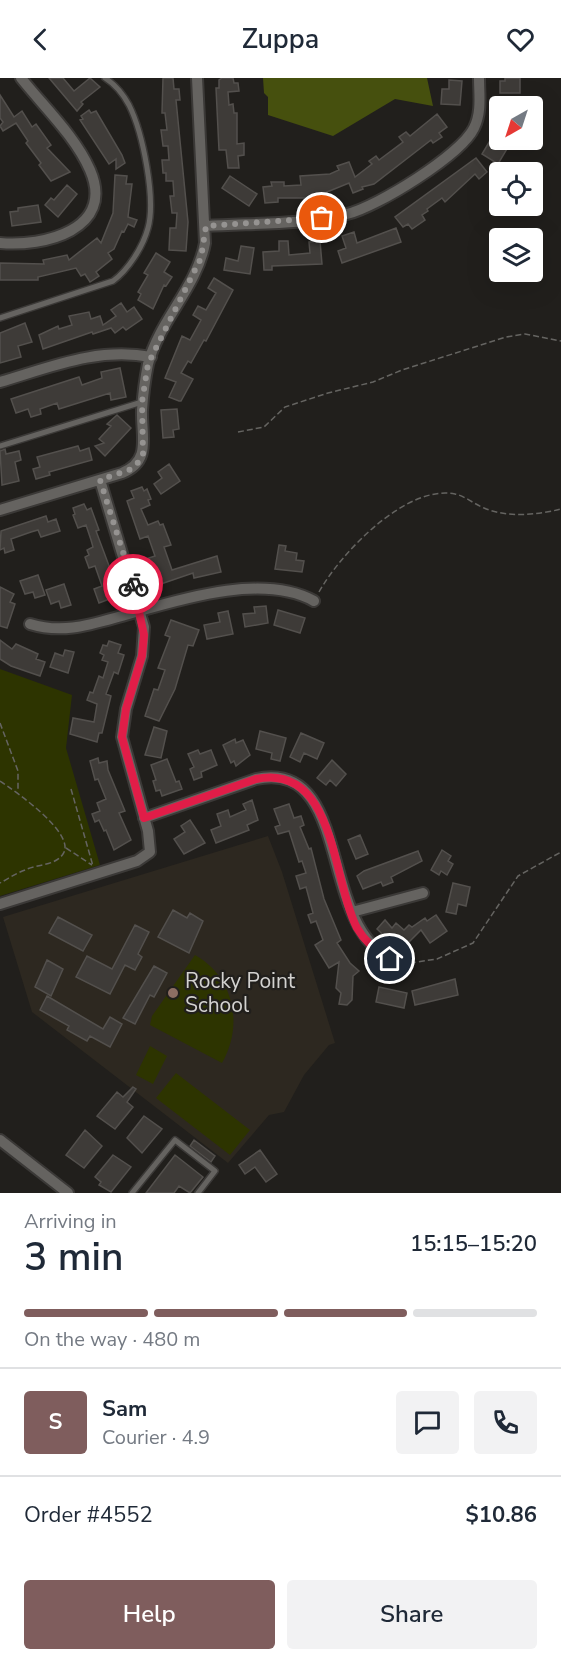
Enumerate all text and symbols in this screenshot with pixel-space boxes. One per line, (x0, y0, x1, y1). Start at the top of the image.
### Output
text: Zuppa (242, 21, 319, 58)
icon: back (24, 23, 57, 56)
icon: heart (504, 23, 537, 56)
north arrow (489, 96, 543, 150)
map controls (489, 96, 543, 282)
button: locate (489, 162, 543, 216)
pin (296, 192, 347, 243)
icon: bag (305, 201, 338, 234)
button: layers (489, 228, 543, 282)
courier (103, 554, 163, 614)
icon: bike (117, 568, 150, 601)
pin (364, 933, 415, 984)
icon: home (373, 942, 406, 975)
place label: Rocky Point School (185, 967, 296, 1019)
marker: Rocky Point School (166, 986, 180, 1000)
text: Arriving in (24, 1208, 117, 1235)
text: 15:15–15:20 (410, 1229, 537, 1259)
text: 3 min (24, 1231, 123, 1284)
text: On the way · 480 m (24, 1326, 200, 1353)
button: chat (396, 1391, 459, 1454)
button: phone (474, 1391, 537, 1454)
text: Sam (102, 1394, 147, 1424)
text: S (49, 1407, 62, 1437)
text: Courier · 4.9 (102, 1424, 210, 1451)
text: Order #4552 (24, 1500, 153, 1530)
text: $10.86 (466, 1500, 537, 1530)
button: Help (24, 1580, 275, 1649)
button: Share (287, 1580, 537, 1649)

